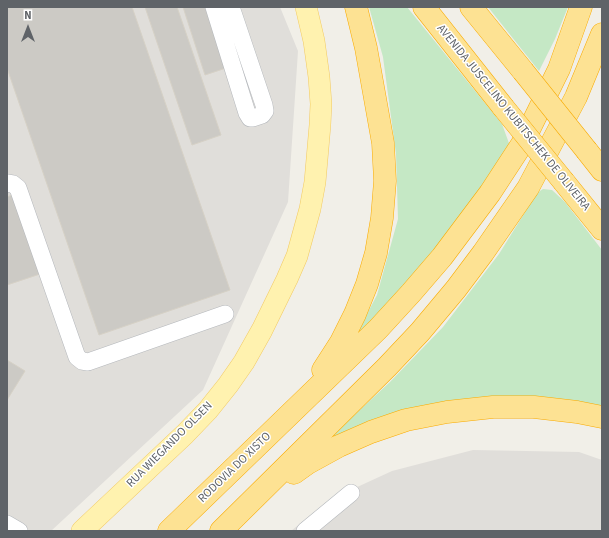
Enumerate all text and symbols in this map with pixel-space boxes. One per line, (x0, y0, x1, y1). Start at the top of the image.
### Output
north arrow (8, 8, 48, 48)
text: N (24, 8, 32, 23)
street label: AVENIDA JUSCELINO KUBITSCHEK DE OLIVEIRA (433, 22, 593, 214)
street label: RUA WIEGANDO OLSEN (124, 399, 216, 491)
street label: RODOVIA DO XISTO (196, 430, 274, 506)

